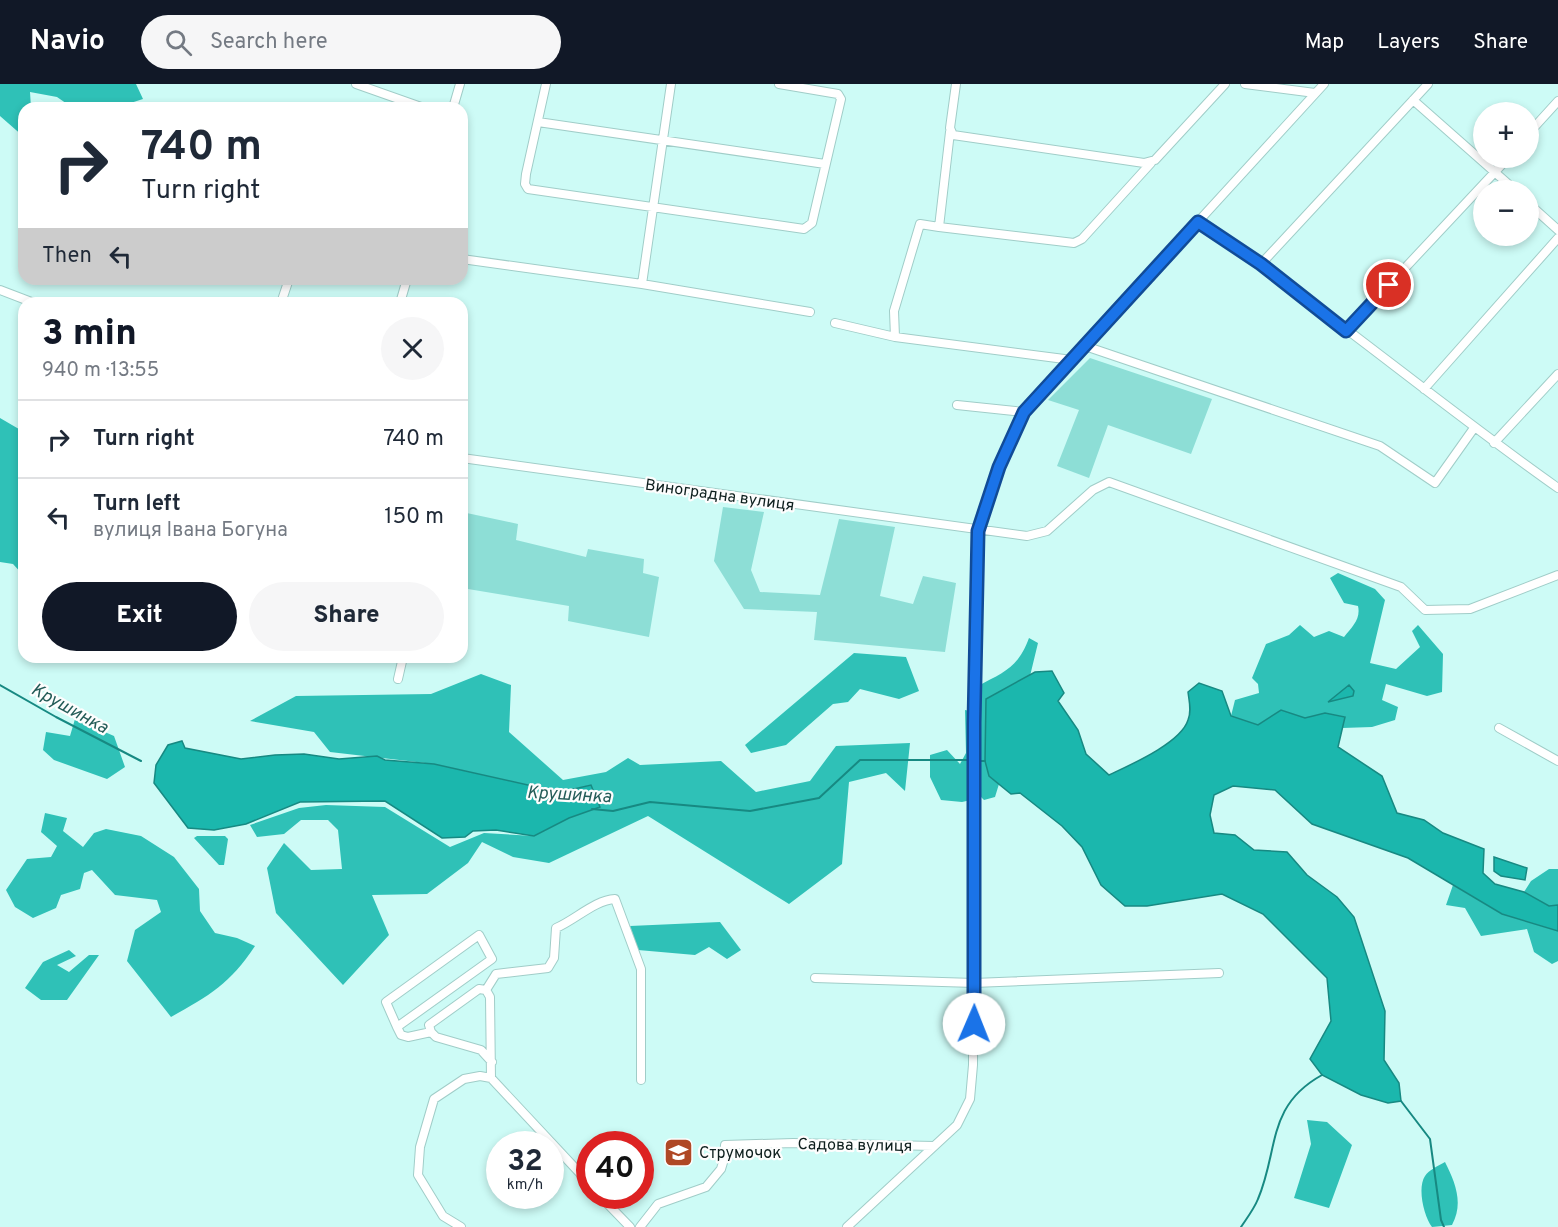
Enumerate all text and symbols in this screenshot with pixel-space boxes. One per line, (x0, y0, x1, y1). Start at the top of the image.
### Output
search box (141, 15, 561, 69)
text: Navio (30, 24, 105, 60)
icon: search (162, 26, 195, 59)
text: Search here (210, 29, 327, 56)
text: Map (1305, 29, 1344, 56)
text: Layers (1377, 29, 1440, 56)
text: Share (1473, 29, 1528, 56)
map controls (1473, 102, 1539, 246)
button: + (1473, 102, 1539, 168)
text: 740 m (141, 122, 262, 175)
icon: right (42, 126, 120, 204)
text: Turn right (141, 174, 260, 208)
button: − (1473, 180, 1539, 246)
icon: left (104, 240, 137, 273)
text: Then (42, 243, 92, 270)
pin (1363, 259, 1414, 310)
icon: arrive (1372, 268, 1405, 301)
text: 3 min (42, 312, 137, 358)
button: close (381, 317, 444, 380)
text: 940 m · 13:55 (42, 358, 159, 384)
icon: right (42, 423, 75, 456)
text: Turn right (93, 426, 195, 453)
text: 740 m (383, 426, 444, 453)
street label: Виноградна вулиця (644, 476, 796, 516)
text: Turn left (93, 491, 181, 518)
icon: left (42, 501, 75, 534)
text: 150 m (384, 504, 444, 531)
text: вулиця Івана Богуна (93, 518, 288, 544)
button: Exit (42, 582, 237, 651)
button: Share (249, 582, 444, 651)
water label: Крушинка (27, 679, 112, 740)
water label: Крушинка (526, 782, 612, 809)
position arrow (942, 992, 1006, 1056)
speed limit sign: 40 (576, 1131, 654, 1209)
street label: Садова вулиця (797, 1135, 913, 1157)
school or university icon: Струмочок (662, 1136, 694, 1168)
text: 32 (507, 1144, 543, 1181)
place label: Струмочок (699, 1144, 781, 1164)
text: km/h (507, 1176, 543, 1195)

